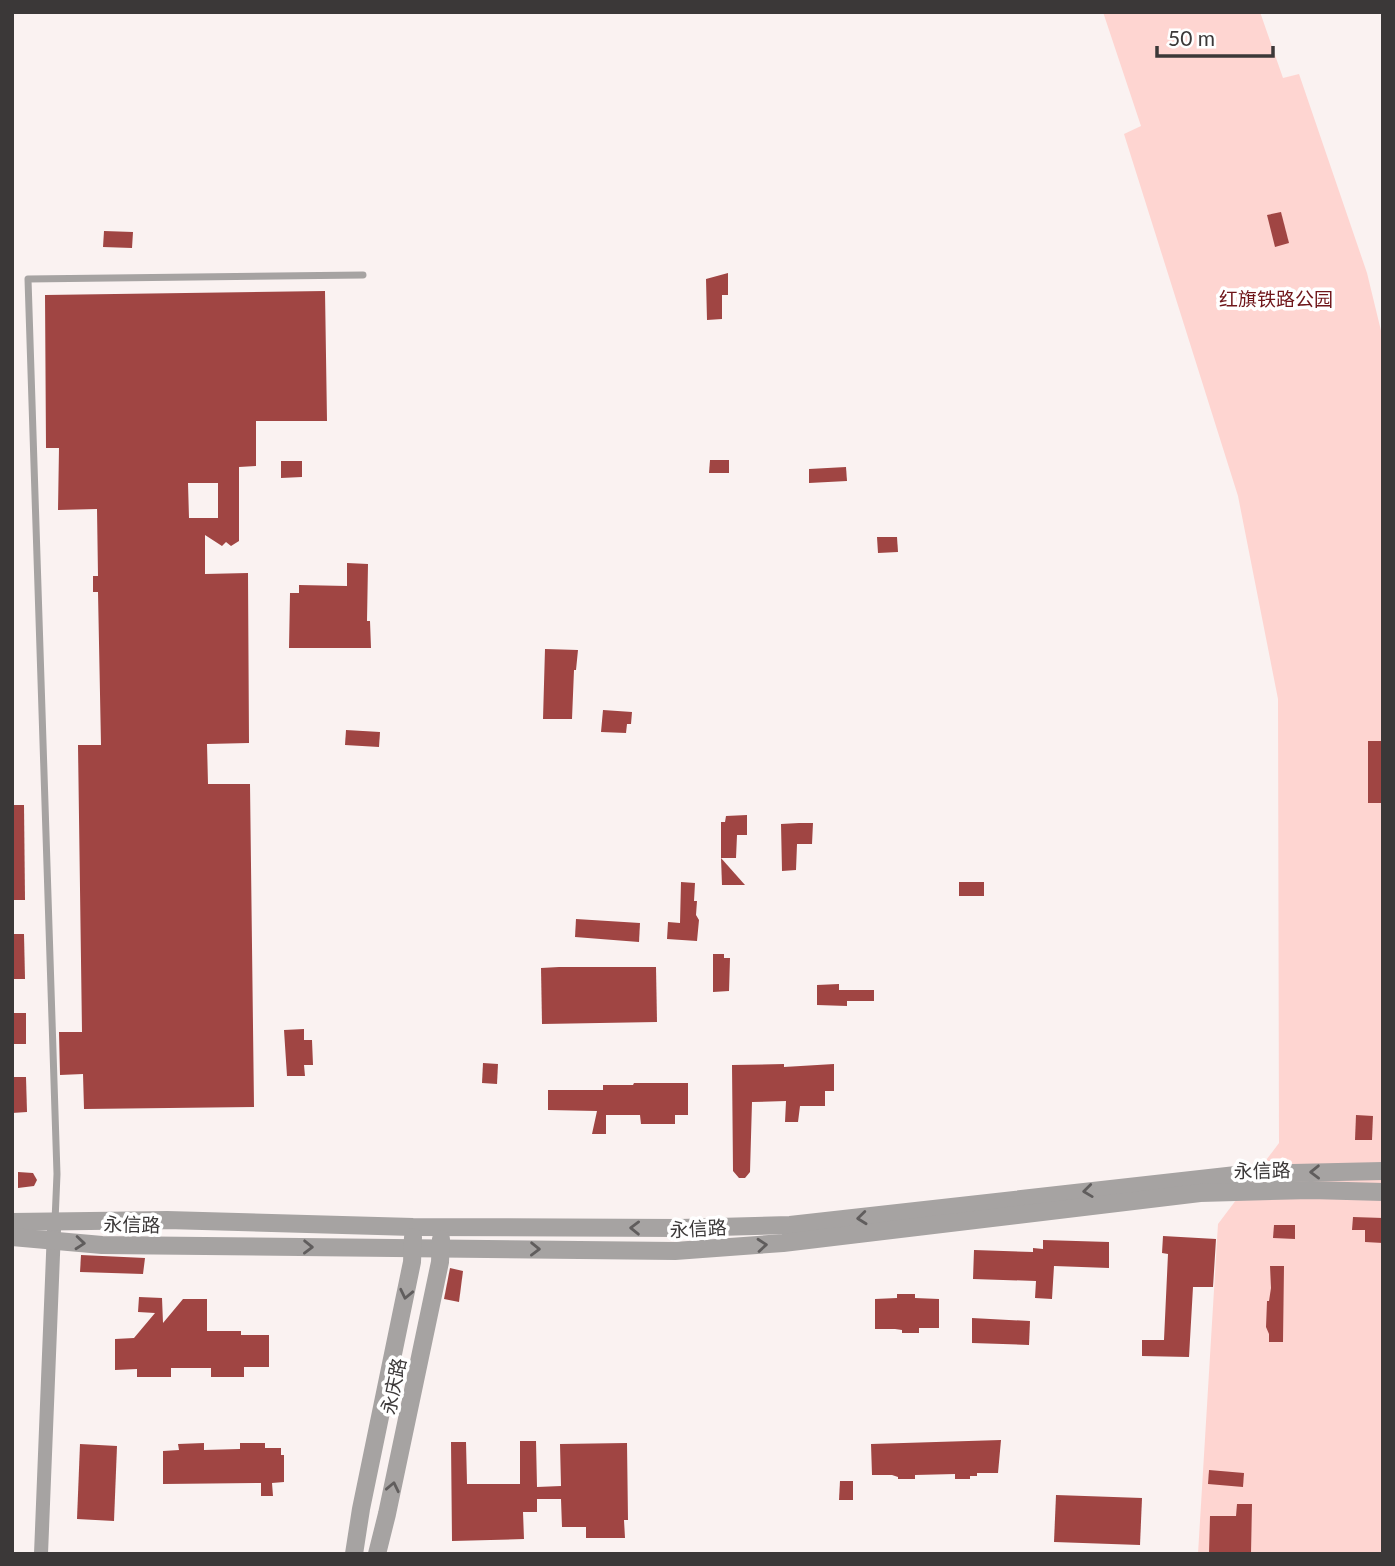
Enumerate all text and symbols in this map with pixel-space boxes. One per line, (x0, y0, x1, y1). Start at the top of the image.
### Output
scale bar (1157, 14, 1272, 58)
text: 50 m (1168, 25, 1215, 50)
park label: 红旗铁路公园 (1219, 287, 1333, 310)
street label: 永信路 (1233, 1158, 1291, 1182)
one-way arrow (1309, 1164, 1320, 1179)
one-way arrow (1082, 1183, 1094, 1198)
one-way arrow (856, 1210, 868, 1225)
street label: 永信路 (103, 1212, 161, 1236)
street label: 永信路 (669, 1215, 727, 1241)
one-way arrow (629, 1220, 640, 1236)
one-way arrow (75, 1235, 86, 1250)
one-way arrow (757, 1238, 768, 1253)
one-way arrow (303, 1239, 313, 1255)
one-way arrow (530, 1241, 541, 1257)
one-way arrow (399, 1288, 414, 1300)
street label: 永庆路 (376, 1356, 410, 1416)
one-way arrow (384, 1481, 399, 1493)

